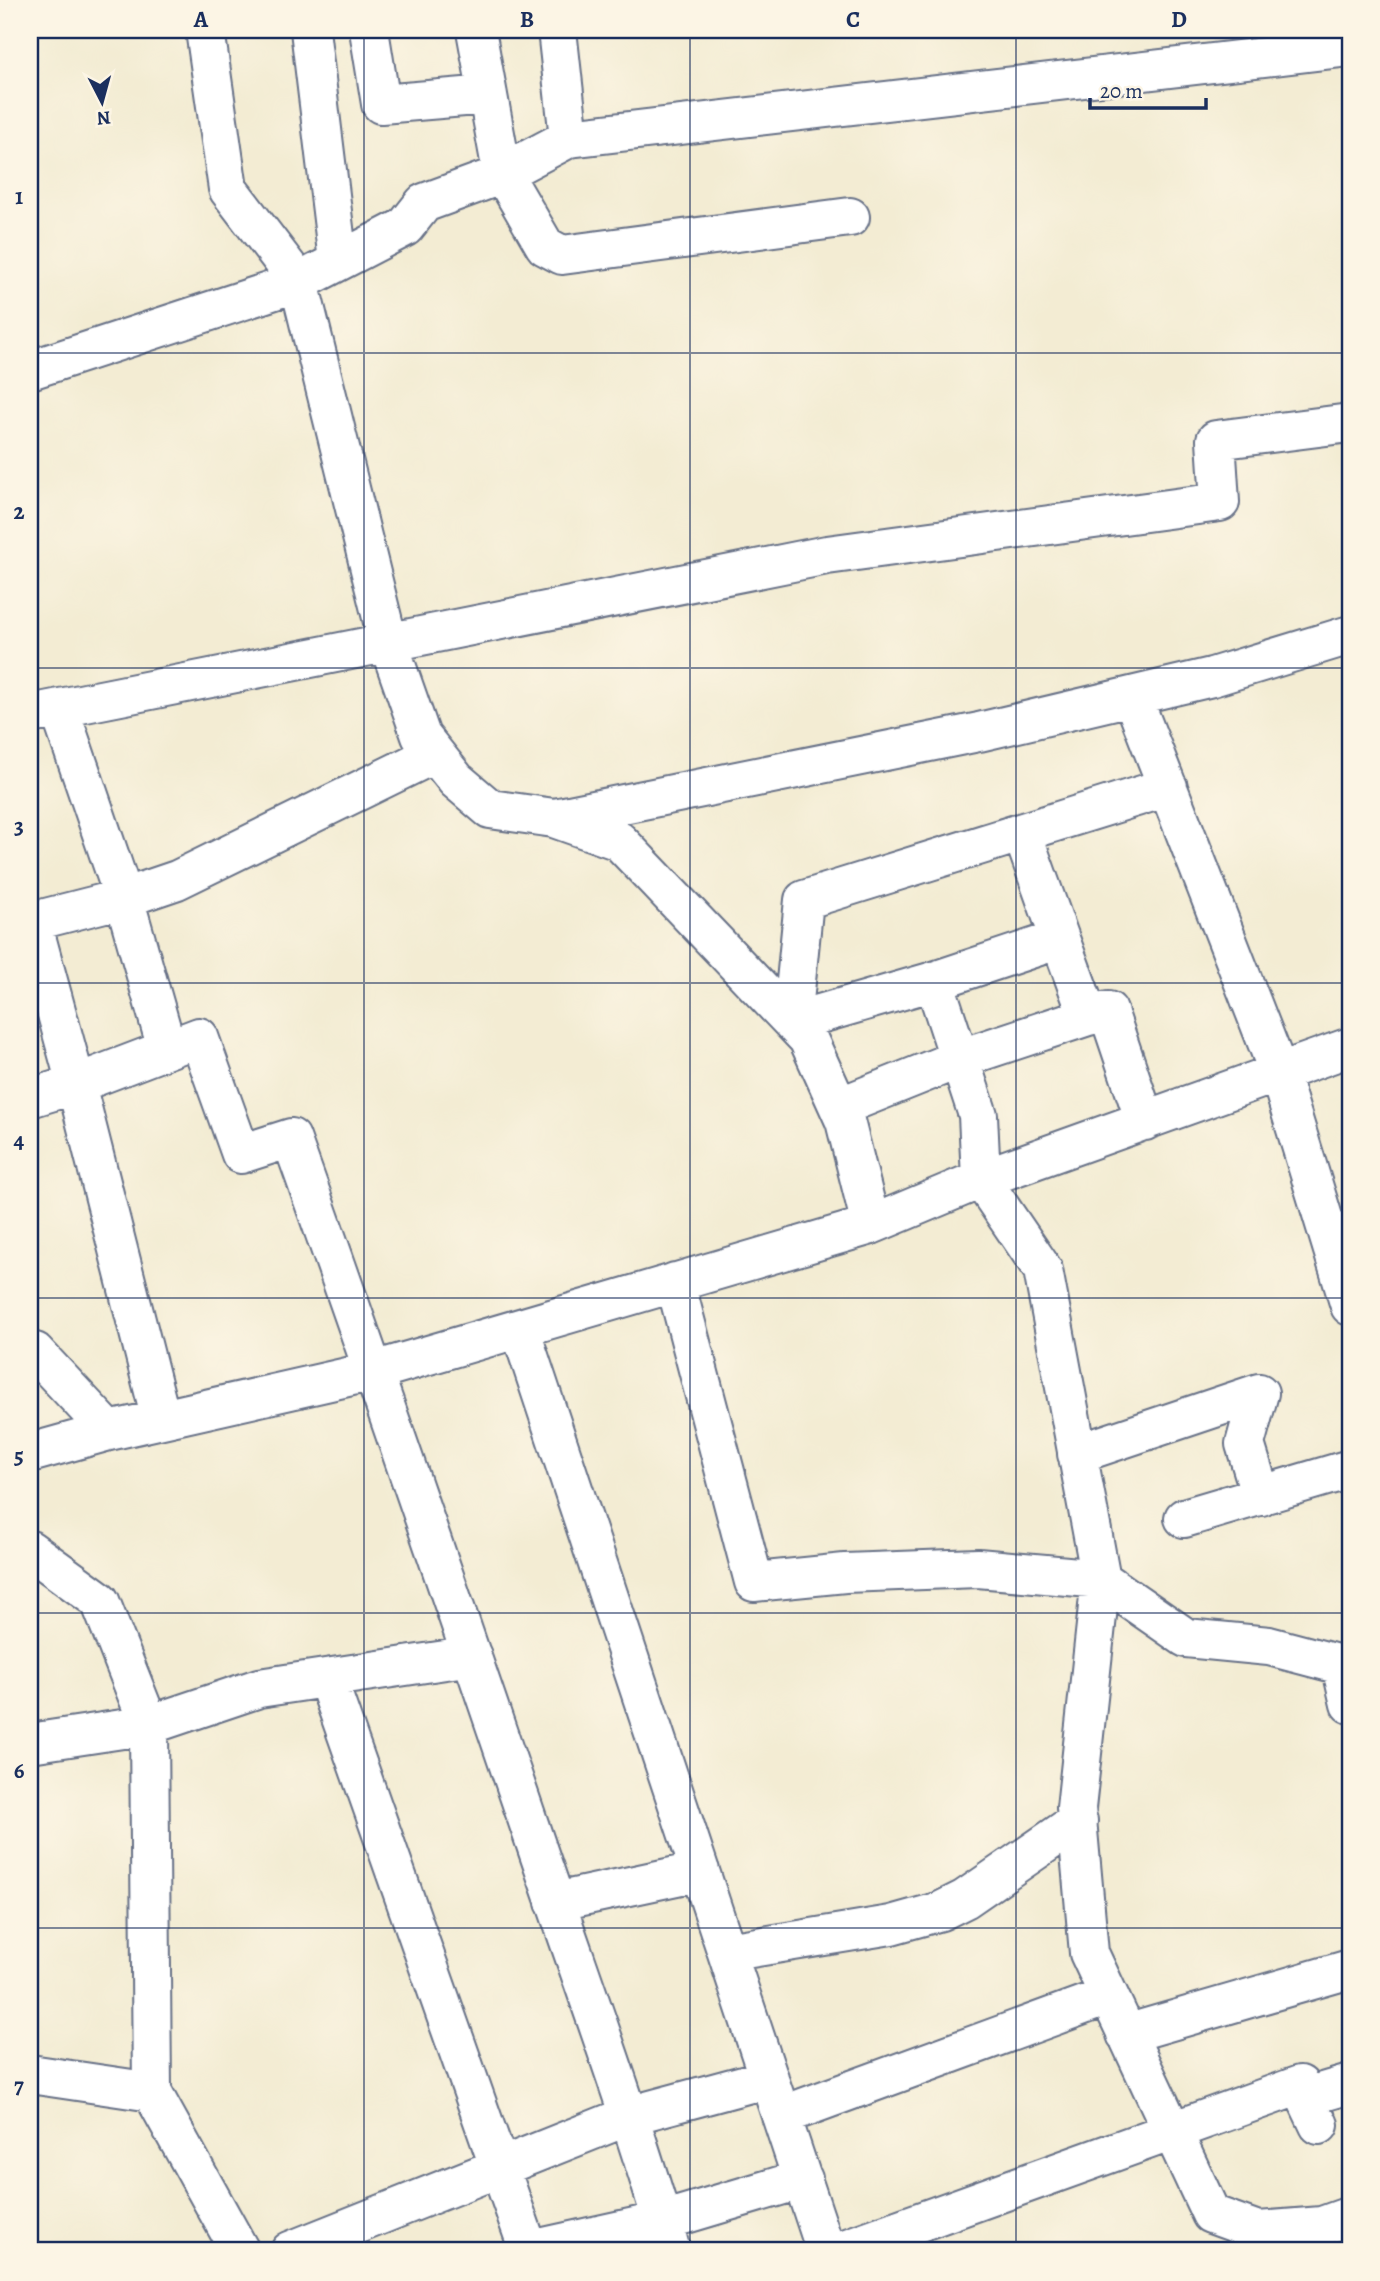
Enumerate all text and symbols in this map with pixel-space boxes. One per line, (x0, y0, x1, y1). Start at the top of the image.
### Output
text: A (193, 4, 209, 35)
text: B (520, 4, 534, 35)
text: C (846, 4, 860, 35)
text: D (1171, 4, 1187, 35)
north arrow (66, 66, 136, 136)
scale bar (1090, 66, 1205, 110)
text: 20 m (1100, 77, 1143, 105)
text: N (95, 104, 112, 132)
text: 1 (15, 181, 23, 212)
text: 2 (13, 496, 25, 527)
text: 3 (14, 811, 24, 842)
text: 4 (14, 1125, 25, 1156)
text: 5 (14, 1440, 24, 1471)
text: 6 (14, 1755, 25, 1786)
text: 7 (14, 2070, 24, 2101)

